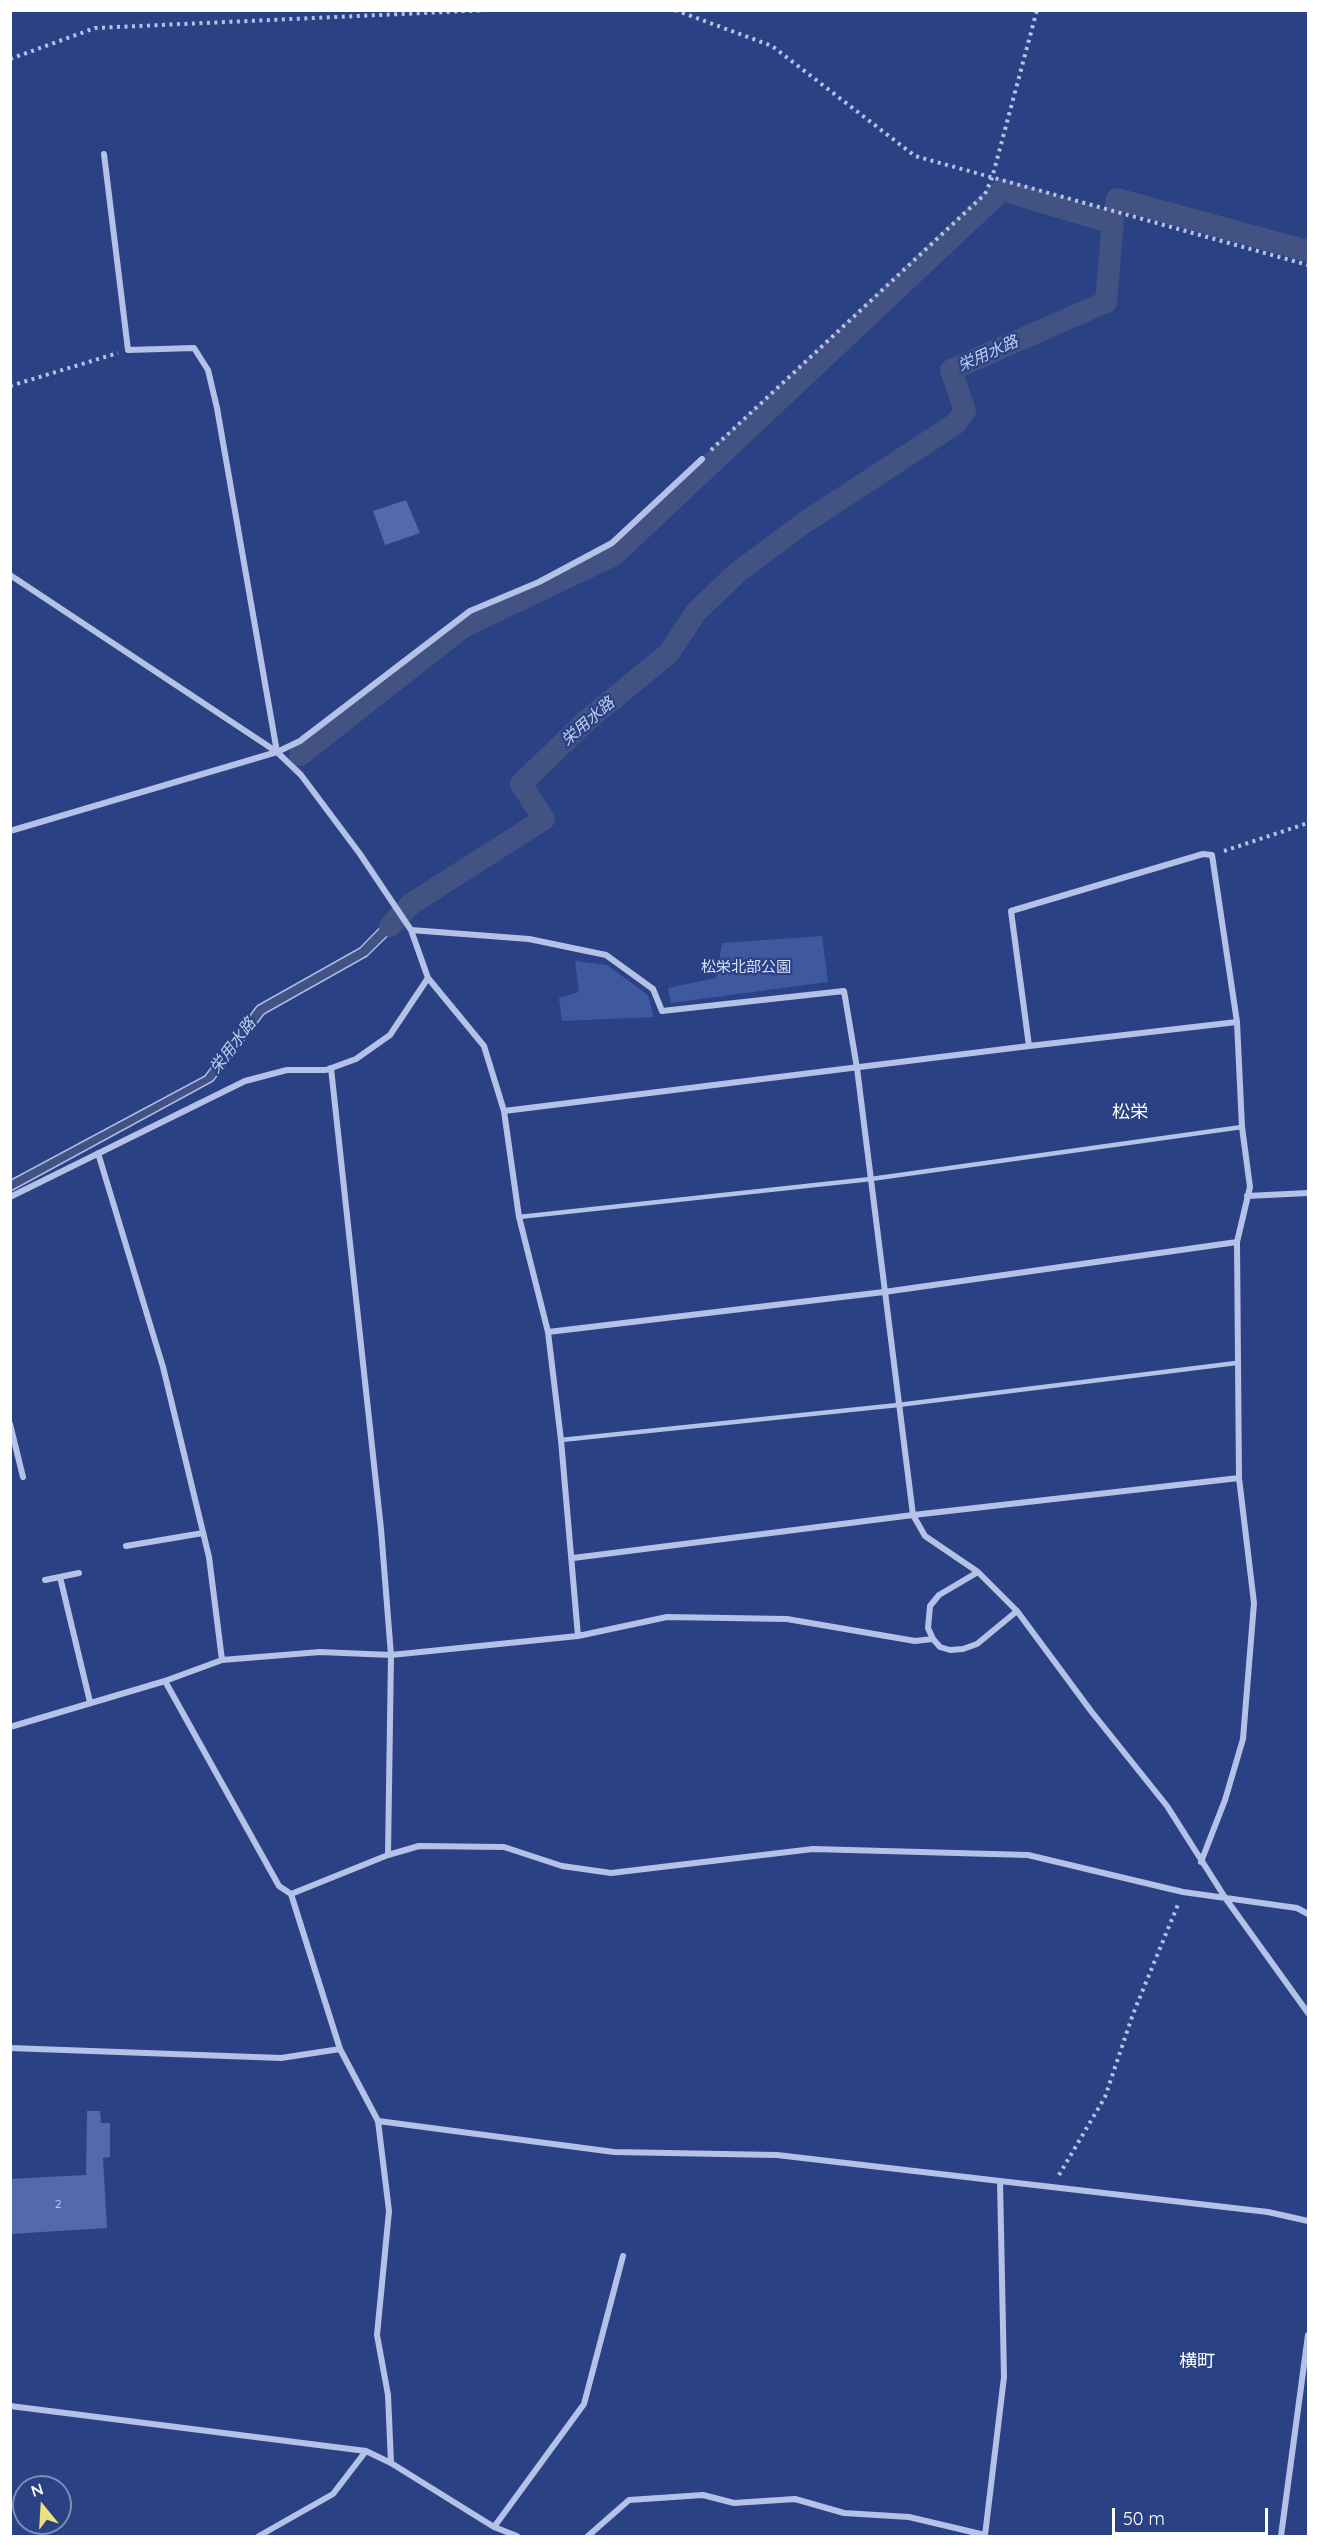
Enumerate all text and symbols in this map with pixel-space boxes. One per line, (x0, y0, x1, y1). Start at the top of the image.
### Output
water label: 栄用水路 (955, 332, 1021, 376)
water label: 栄用水路 (558, 694, 618, 750)
park label: 松栄北部公園 (701, 958, 791, 976)
water label: 栄用水路 (206, 1015, 260, 1077)
district label: 松栄 (1112, 1102, 1148, 1124)
house number: 2 (55, 2197, 61, 2211)
district label: 横町 (1179, 2351, 1215, 2373)
north arrow (12, 2475, 72, 2535)
text: N (28, 2478, 46, 2501)
scale bar (1115, 2496, 1271, 2534)
text: 50 m (1123, 2507, 1165, 2530)

